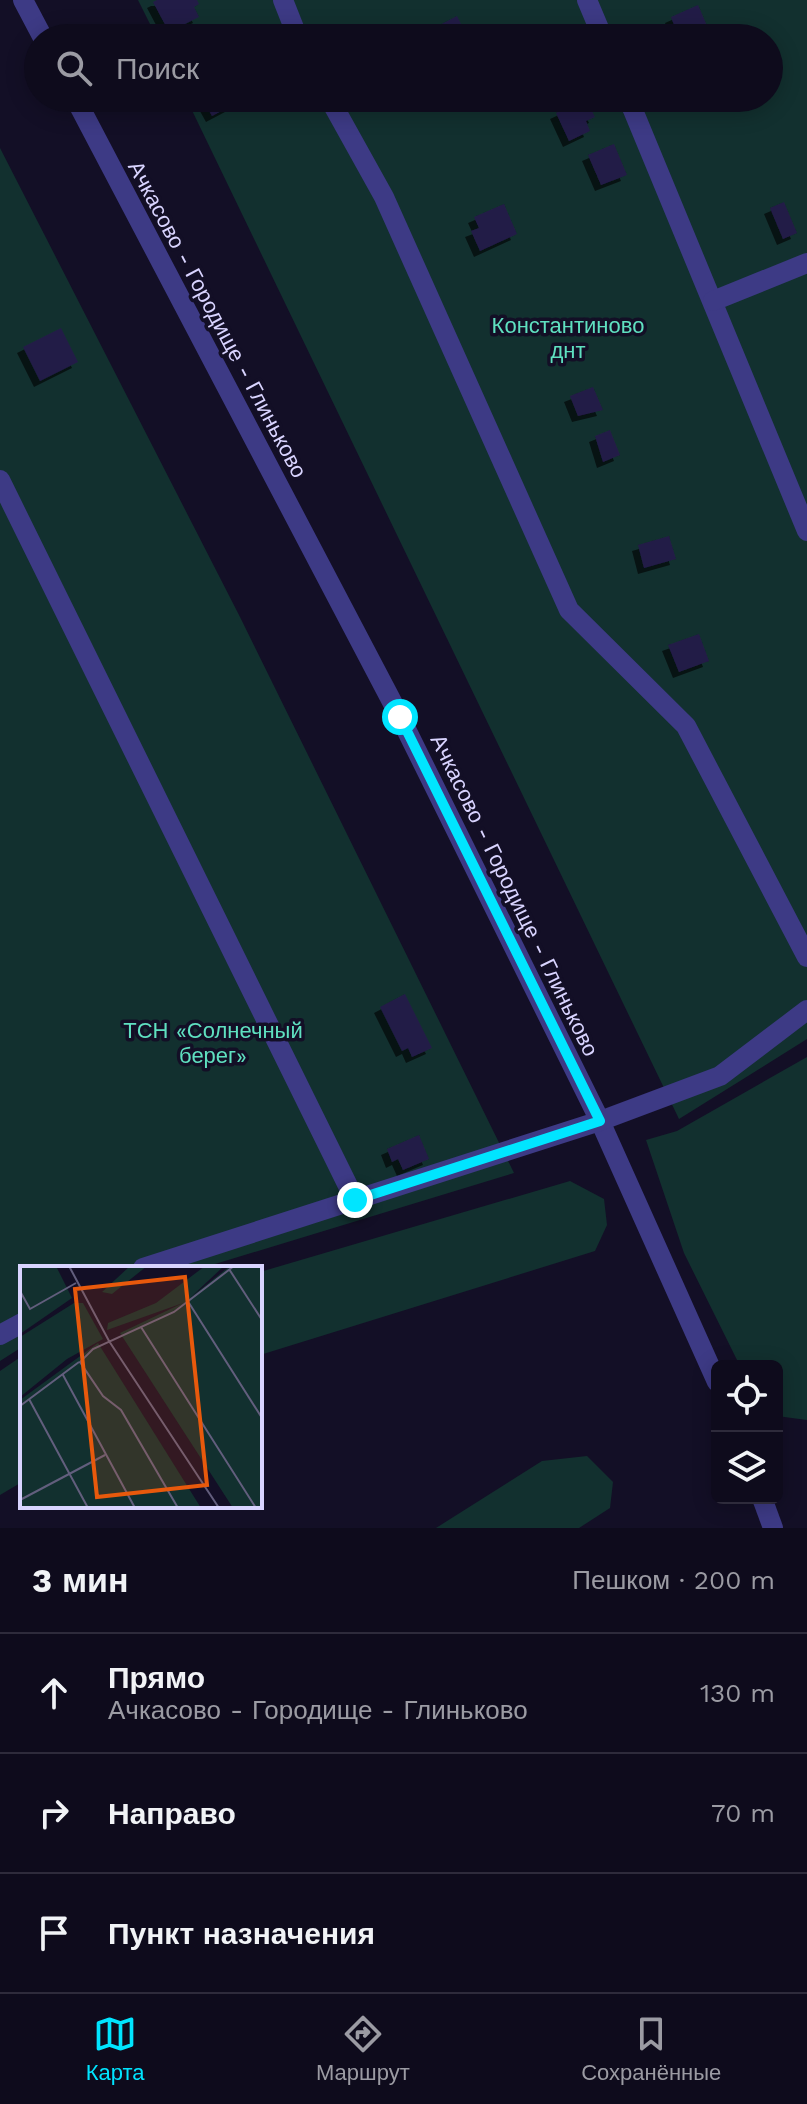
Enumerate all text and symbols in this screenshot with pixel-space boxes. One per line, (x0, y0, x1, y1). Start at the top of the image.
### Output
search box (24, 24, 783, 112)
icon: search (52, 46, 96, 90)
text: Поиск (116, 51, 199, 86)
street label: Ачкасово - Городище - Глиньково (123, 157, 312, 482)
park label: Константиново днт (492, 313, 644, 363)
route start (382, 699, 418, 735)
street label: Ачкасово - Городище - Глиньково (425, 730, 604, 1060)
park label: ТСН «Солнечный берег» (123, 1018, 303, 1068)
route end (337, 1182, 373, 1218)
inset map (20, 1266, 262, 1508)
map controls (711, 1360, 783, 1504)
button: locate (711, 1360, 783, 1432)
button: layers (711, 1432, 783, 1504)
text: 3 мин (32, 1560, 128, 1600)
text: Пешком · 200 m (572, 1565, 775, 1595)
text: Прямо (108, 1660, 205, 1695)
icon: ahead (32, 1671, 76, 1715)
text: 130 m (700, 1678, 775, 1708)
text: Ачкасово - Городище - Глиньково (108, 1695, 528, 1725)
icon: right (32, 1791, 76, 1835)
text: Направо (108, 1796, 236, 1831)
text: 70 m (711, 1798, 775, 1828)
icon: arrive (32, 1911, 76, 1955)
text: Пункт назначения (108, 1916, 375, 1951)
tab: Карта (86, 2012, 145, 2086)
tab: Маршрут (316, 2012, 410, 2086)
tab: Сохранённые (581, 2012, 721, 2086)

